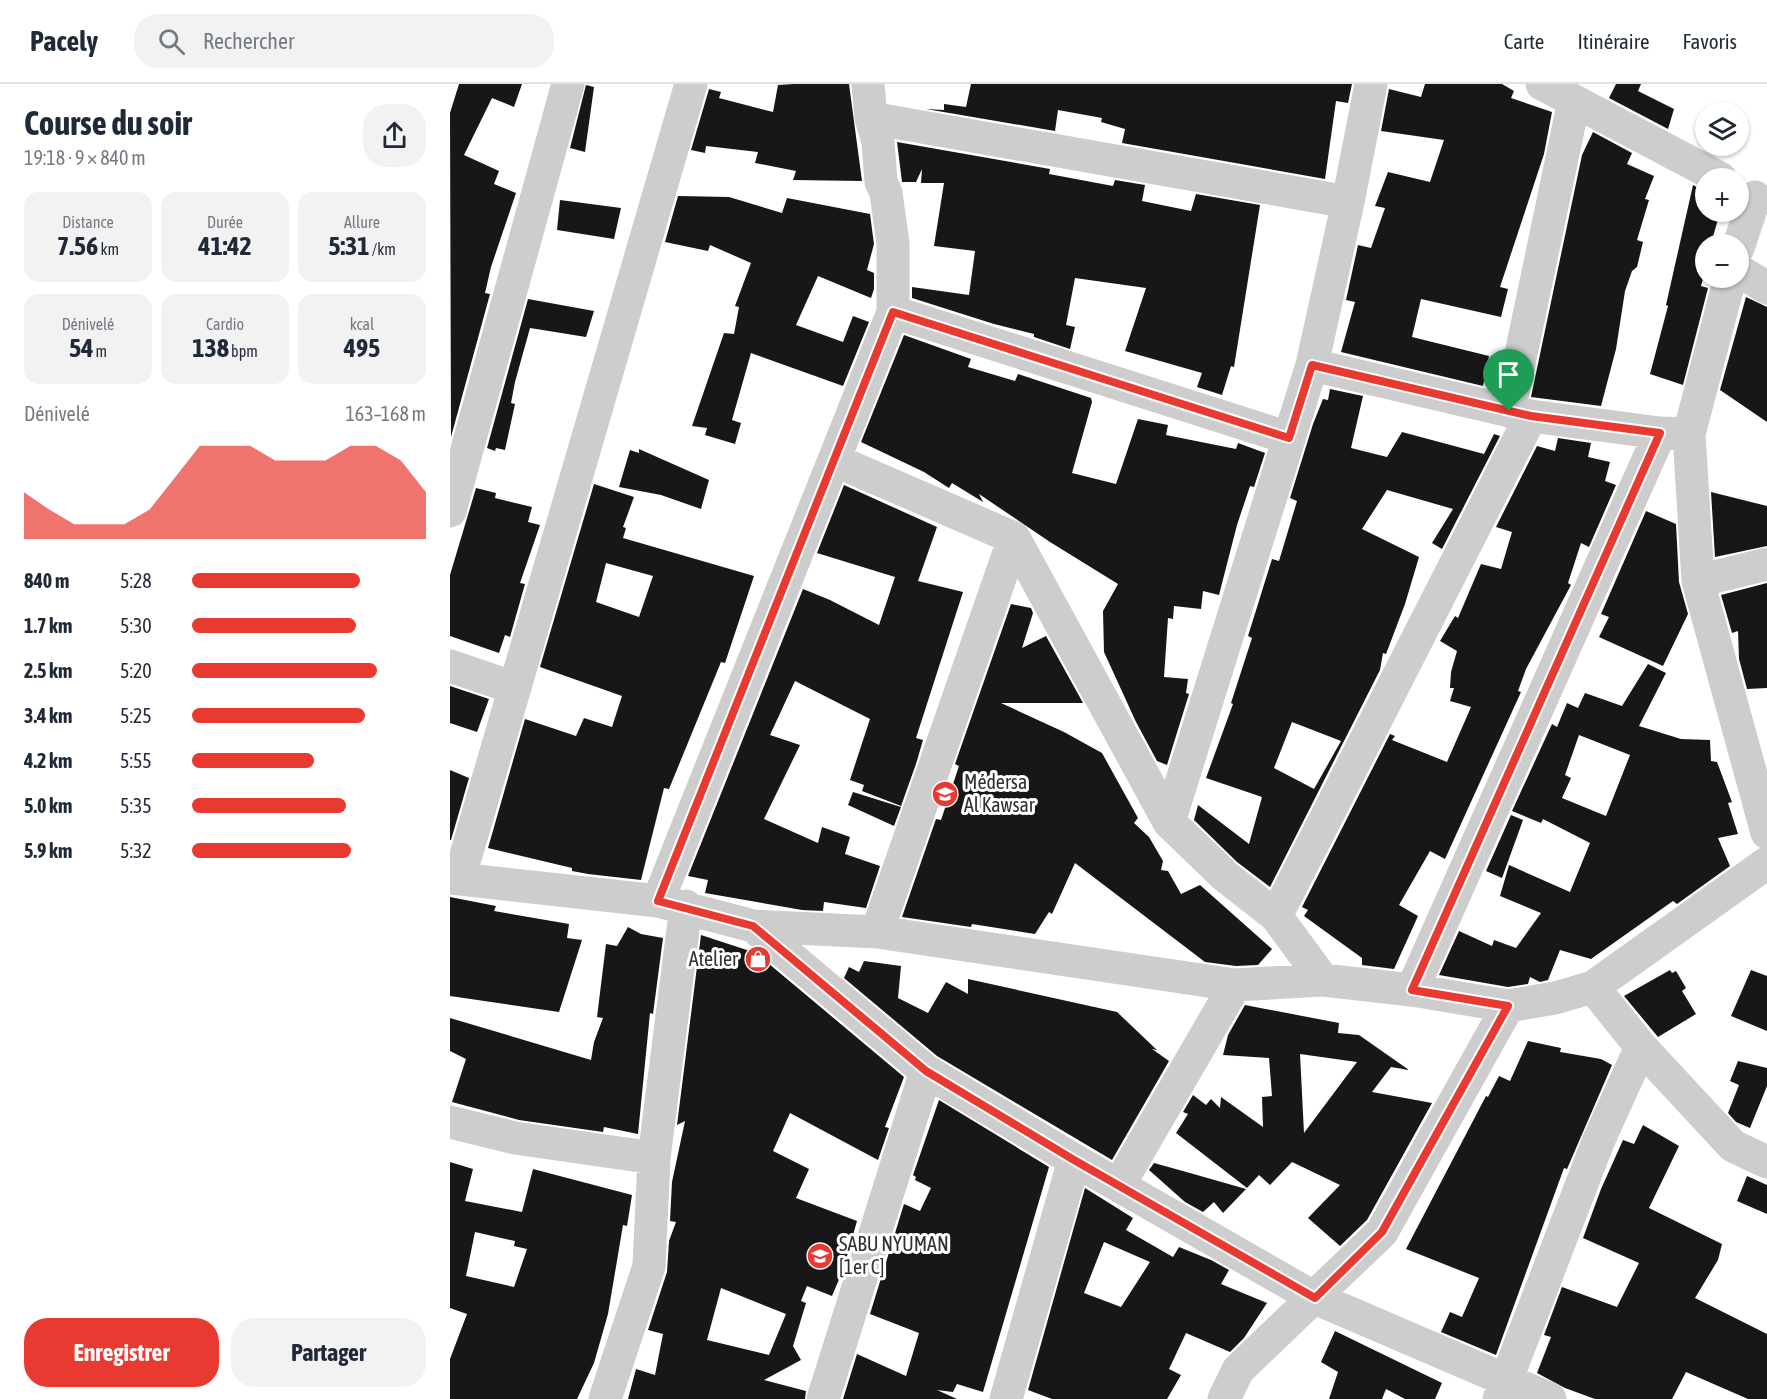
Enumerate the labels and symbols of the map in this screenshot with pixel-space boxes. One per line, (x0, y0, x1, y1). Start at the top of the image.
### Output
pin (1483, 349, 1534, 411)
place label: Médersa Al Kawsar (964, 770, 1036, 816)
school or university icon: Médersa Al Kawsar (930, 779, 960, 809)
shop icon: Atelier (743, 944, 773, 974)
place label: Atelier (689, 947, 739, 970)
place label: SABU NYUMAN [1er C] (839, 1232, 949, 1278)
school or university icon: SABU NYUMAN [1er C] (805, 1241, 835, 1271)

